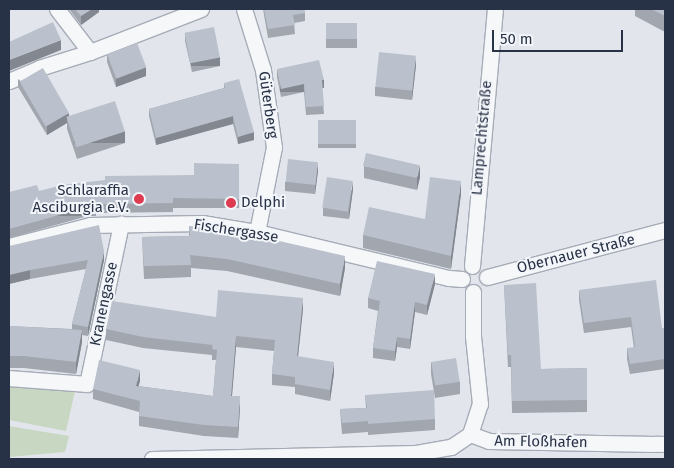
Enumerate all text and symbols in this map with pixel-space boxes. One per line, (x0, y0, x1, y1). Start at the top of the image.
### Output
scale bar (494, 20, 625, 52)
text: 50 m (500, 30, 533, 48)
street label: Güterberg (254, 70, 282, 140)
street label: Lamprechtstraße (468, 80, 496, 196)
place label: Schlaraffia Asciburgia e.V. (33, 181, 129, 216)
marker: Schlaraffia Asciburgia e.V. (133, 193, 145, 205)
place label: Delphi (241, 194, 285, 212)
marker: Delphi (225, 197, 237, 209)
street label: Fischergasse (192, 215, 280, 247)
street label: Obernauer Straße (515, 231, 637, 277)
street label: Kranengasse (86, 260, 122, 348)
street label: Am Floßhafen (494, 432, 588, 452)

